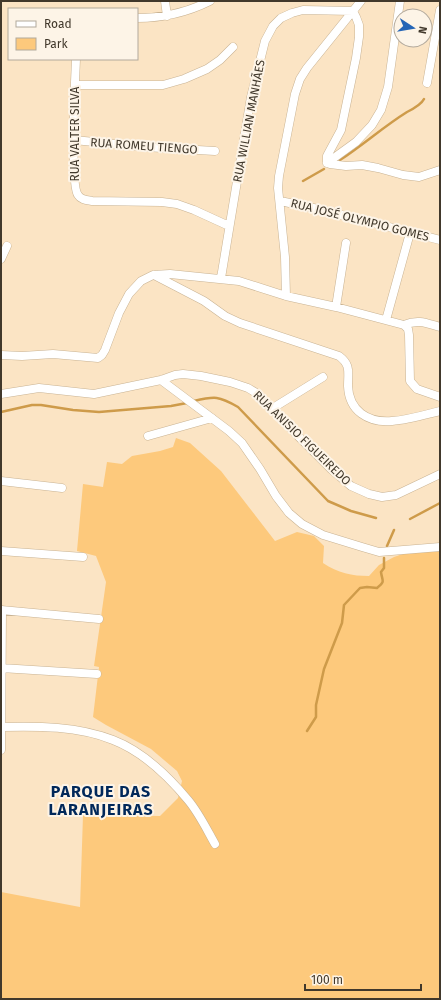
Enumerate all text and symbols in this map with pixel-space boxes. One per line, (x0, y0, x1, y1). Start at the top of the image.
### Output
legend (8, 8, 138, 60)
north arrow (393, 8, 433, 48)
text: Road (44, 17, 72, 31)
text: N (415, 25, 429, 35)
text: Park (44, 37, 68, 51)
street label: RUA WILLIAN MANHÃES (229, 58, 268, 183)
street label: RUA VALTER SILVA (68, 86, 82, 181)
street label: RUA ROMEU TIENGO (90, 135, 198, 157)
street label: RUA JOSÉ OLYMPIO GOMES (289, 195, 431, 244)
street label: RUA ANISIO FIGUEIREDO (250, 388, 354, 488)
district label: PARQUE DAS LARANJEIRAS (48, 782, 154, 819)
scale bar (305, 966, 421, 992)
text: 100 m (311, 973, 343, 987)

